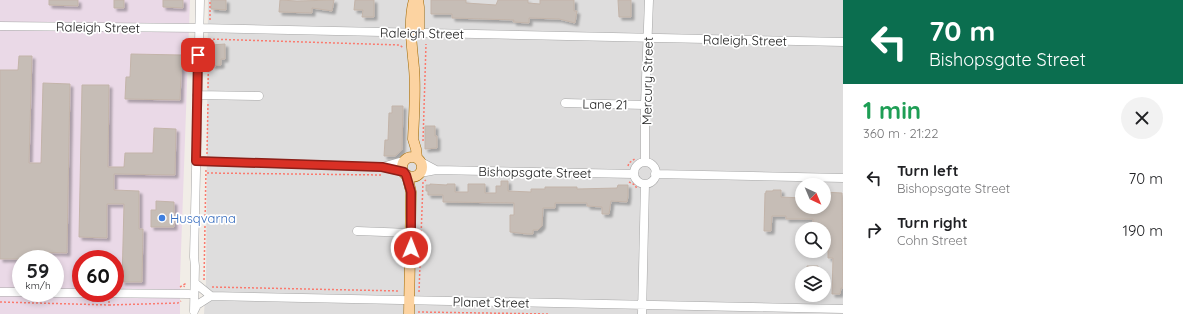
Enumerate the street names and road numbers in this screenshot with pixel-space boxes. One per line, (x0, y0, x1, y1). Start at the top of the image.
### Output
street label: Raleigh Street (56, 18, 140, 36)
street label: Raleigh Street (380, 24, 464, 42)
street label: Raleigh Street (703, 31, 787, 49)
street label: Mercury Street (638, 37, 656, 125)
street label: Lane 21 (582, 96, 628, 112)
street label: Bishopsgate Street (478, 163, 592, 181)
street label: Planet Street (452, 293, 530, 311)

